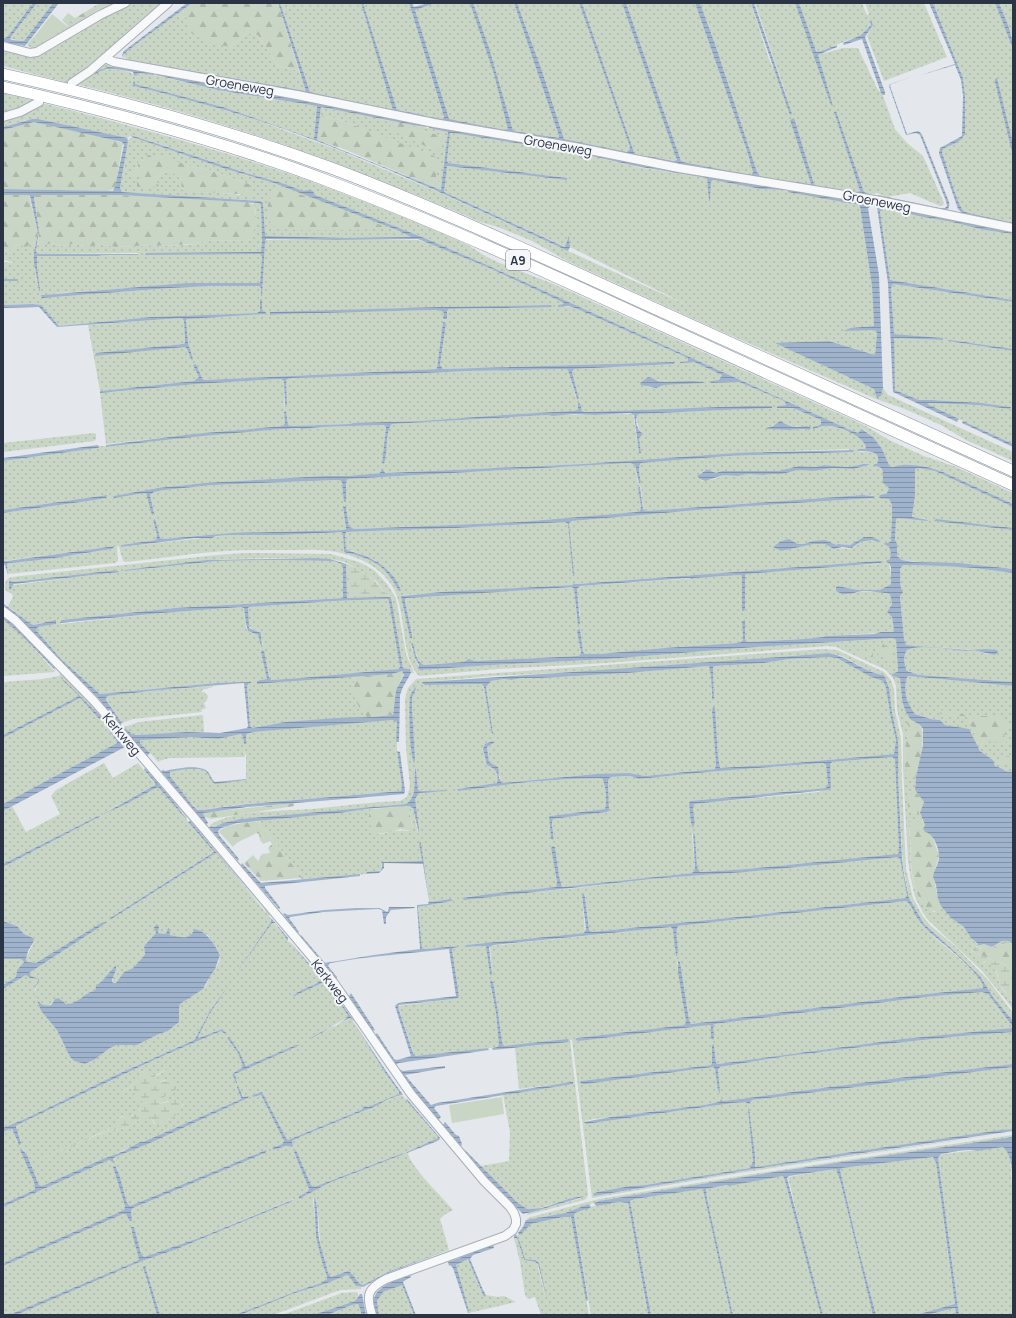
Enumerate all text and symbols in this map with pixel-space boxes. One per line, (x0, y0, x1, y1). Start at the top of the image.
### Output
street label: Groeneweg (205, 70, 275, 100)
street label: Groeneweg (523, 130, 593, 160)
street label: Groeneweg (841, 186, 913, 216)
road number: A9 (506, 250, 530, 270)
street label: Kerkweg (99, 709, 145, 759)
street label: Kerkweg (307, 955, 353, 1007)

